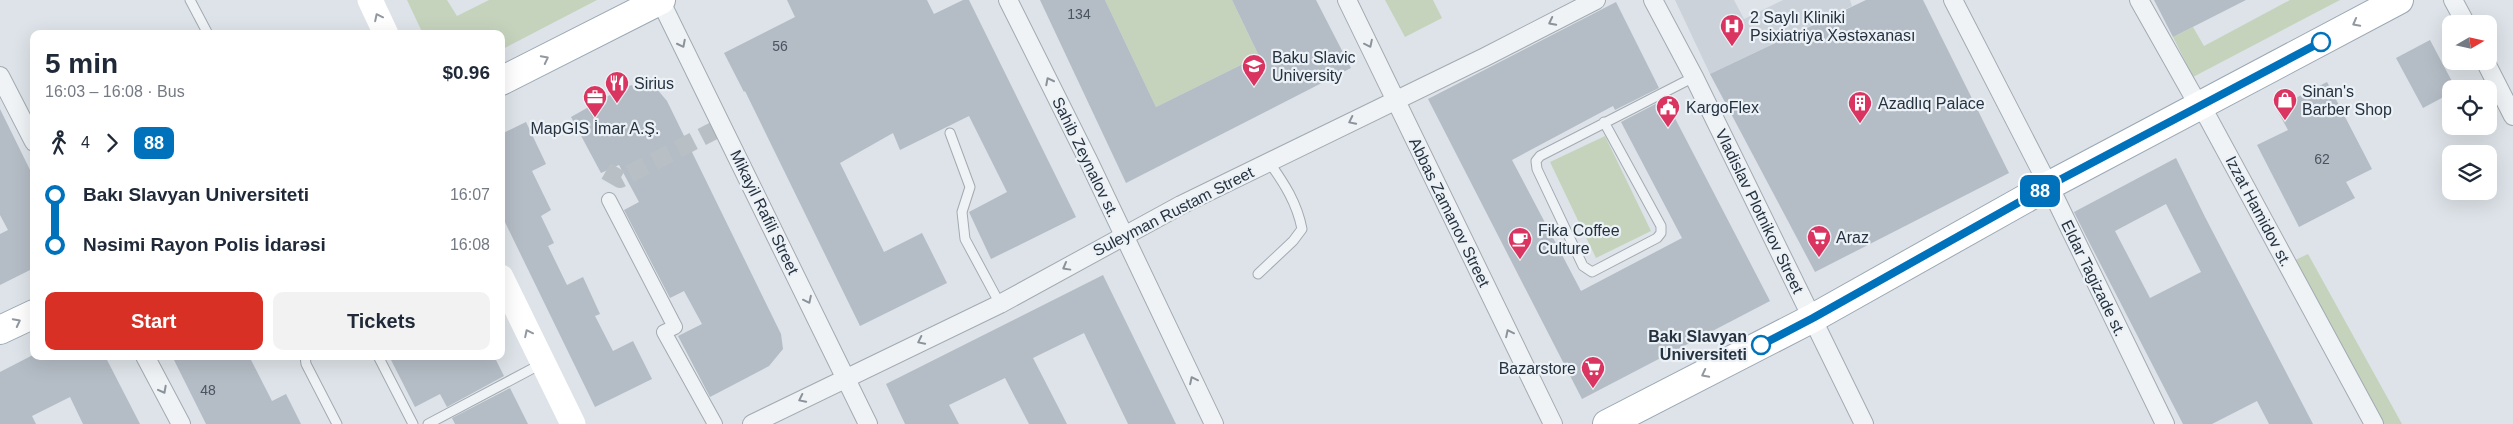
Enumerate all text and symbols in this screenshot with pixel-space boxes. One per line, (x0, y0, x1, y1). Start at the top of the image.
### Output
house number: 134 (1067, 6, 1091, 22)
place label: 2 Saylı Kliniki Psixiatriya Xəstəxanası (1750, 9, 1915, 44)
one-way arrow (374, 13, 384, 22)
hospital icon: 2 Saylı Kliniki Psixiatriya Xəstəxanası (1719, 13, 1745, 47)
north arrow (2442, 15, 2498, 70)
map controls (2442, 15, 2497, 200)
one-way arrow (1549, 16, 1558, 26)
one-way arrow (2352, 17, 2361, 27)
unlabelled marker (2311, 32, 2331, 52)
house number: 56 (772, 38, 788, 54)
one-way arrow (676, 39, 686, 48)
one-way arrow (1363, 39, 1373, 48)
text: 5 min (45, 48, 118, 79)
place label: Baku Slavic University (1272, 49, 1356, 84)
school or university icon: Baku Slavic University (1241, 53, 1267, 87)
one-way arrow (540, 55, 549, 65)
text: $0.96 (442, 62, 490, 83)
restaurant icon: Sirius (604, 70, 630, 104)
place label: Sirius (634, 75, 674, 92)
one-way arrow (1045, 78, 1055, 87)
button: locate (2442, 80, 2497, 135)
text: 16:03 – 16:08 · Bus (45, 83, 185, 100)
place label: Sinan's Barber Shop (2302, 83, 2392, 118)
office icon: MapGIS İmar A.Ş. (582, 84, 608, 118)
shop icon: Sinan's Barber Shop (2272, 87, 2298, 121)
building icon: Azadlıq Palace (1847, 90, 1873, 124)
street label: Sahib Zeynalov st. (1049, 94, 1122, 220)
public building icon: KargoFlex (1655, 94, 1681, 128)
place label: Azadlıq Palace (1878, 95, 1985, 112)
place label: KargoFlex (1686, 99, 1759, 116)
one-way arrow (1349, 115, 1358, 125)
place label: MapGIS İmar A.Ş. (531, 119, 659, 137)
street label: Vladislav Plotnikov Street (1712, 126, 1807, 297)
icon: walk (45, 129, 73, 157)
icon: forward (98, 129, 126, 157)
text: 88 (144, 133, 164, 153)
text: 4 (81, 134, 90, 151)
street label: Abbas Zamanov Street (1406, 135, 1493, 290)
button: layers (2442, 145, 2497, 200)
street label: Mikayil Rafili Street (727, 147, 802, 278)
house number: 62 (2314, 151, 2330, 167)
street label: Izzat Hamidov st. (2222, 153, 2295, 269)
street label: Suleyman Rustam Street (1090, 163, 1257, 259)
line badge: 88 (2018, 175, 2062, 207)
text: 88 (2030, 181, 2050, 201)
text: Bakı Slavyan Universiteti (83, 184, 309, 205)
text: 16:07 (450, 186, 490, 203)
street label: Eldar Tagizade st. (2058, 217, 2129, 339)
place label: Fika Coffee Culture (1538, 222, 1620, 257)
supermarket icon: Araz (1806, 224, 1832, 258)
cafe icon: Fika Coffee Culture (1507, 226, 1533, 260)
place label: Araz (1836, 229, 1869, 246)
text: Nəsimi Rayon Polis İdarəsi (83, 234, 326, 255)
text: 16:08 (450, 236, 490, 253)
one-way arrow (1062, 261, 1071, 271)
button: Start (45, 292, 263, 350)
button: Tickets (273, 292, 490, 350)
one-way arrow (802, 295, 812, 304)
one-way arrow (12, 318, 21, 328)
place label: Bakı Slavyan Universiteti (1648, 328, 1747, 363)
one-way arrow (524, 329, 535, 338)
one-way arrow (1505, 329, 1515, 338)
one-way arrow (918, 335, 927, 345)
marker: Bakı Slavyan Universiteti (1751, 335, 1771, 355)
supermarket icon: Bazarstore (1580, 355, 1606, 389)
place label: Bazarstore (1499, 360, 1576, 377)
one-way arrow (1701, 368, 1710, 378)
one-way arrow (1189, 376, 1199, 385)
house number: 48 (200, 382, 216, 398)
one-way arrow (157, 385, 167, 394)
one-way arrow (798, 393, 807, 403)

